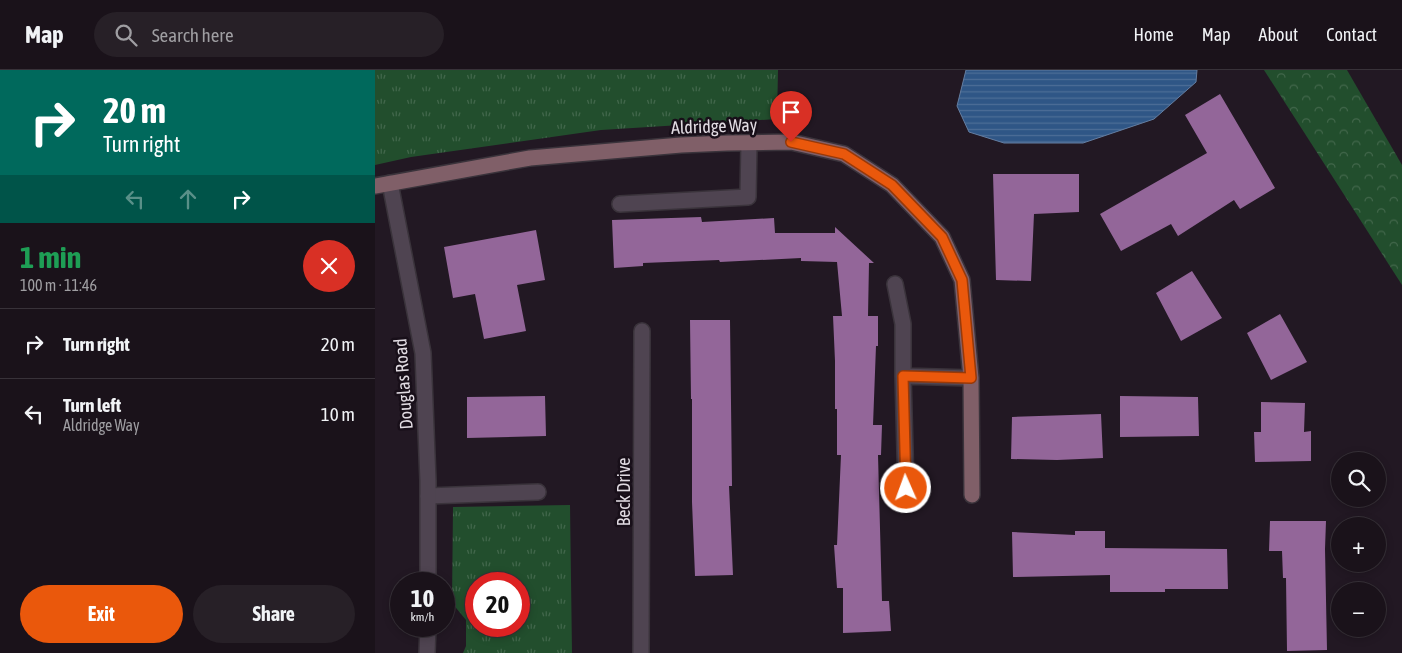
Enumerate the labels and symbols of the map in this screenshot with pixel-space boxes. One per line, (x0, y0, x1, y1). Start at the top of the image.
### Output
pin (770, 91, 812, 142)
street label: Aldridge Way (671, 114, 757, 138)
street label: Douglas Road (389, 338, 417, 430)
street label: Beck Drive (613, 458, 634, 526)
position arrow (879, 461, 931, 513)
speed limit sign: 20 (465, 572, 530, 637)

